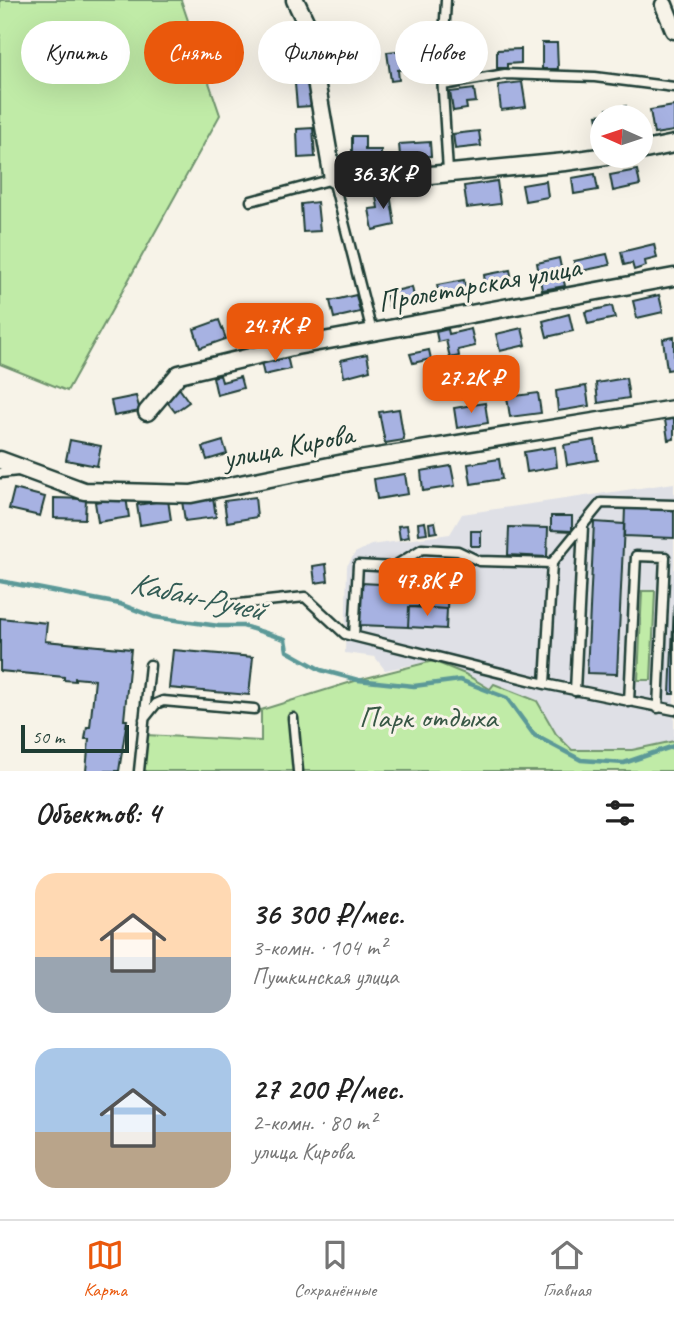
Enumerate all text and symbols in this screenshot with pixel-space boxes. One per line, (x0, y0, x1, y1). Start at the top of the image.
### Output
chip: Купить (21, 21, 130, 84)
chip: Снять (144, 21, 244, 84)
chip: Фильтры (258, 21, 381, 84)
chip: Новое (395, 21, 488, 84)
north arrow (590, 105, 653, 168)
map controls (590, 105, 653, 168)
pin: 36.3K ₽ (318, 152, 448, 211)
text: 36.3K ₽ (350, 159, 416, 188)
street label: Пролетарская улица (375, 247, 585, 321)
pin: 24.7K ₽ (210, 304, 340, 363)
text: 24.7K ₽ (243, 311, 307, 340)
pin: 27.2K ₽ (406, 356, 536, 415)
text: 27.2K ₽ (439, 363, 503, 392)
street label: улица Кирова (217, 414, 359, 478)
pin: 47.8K ₽ (362, 558, 492, 618)
water label: Кабан-Ручей (127, 562, 274, 631)
text: 47.8K ₽ (395, 566, 459, 595)
park label: Парк отдыха (359, 698, 499, 736)
scale bar (21, 722, 130, 754)
text: 50 m (32, 725, 64, 749)
text: Объектов: 4 (35, 794, 160, 832)
icon: filters (601, 794, 639, 832)
text: 36 300 ₽/мес. (252, 895, 404, 933)
icon: home (91, 901, 175, 985)
text: 3-комн. · 104 m² (252, 933, 386, 962)
text: Пушкинская улица (252, 962, 398, 991)
text: 27 200 ₽/мес. (252, 1070, 403, 1108)
icon: home (91, 1076, 175, 1160)
text: 2-комн. · 80 m² (252, 1108, 376, 1137)
text: улица Кирова (252, 1137, 354, 1166)
tab: Карта (83, 1236, 127, 1302)
tab: Сохранённые (294, 1236, 376, 1302)
tab: Главная (543, 1236, 591, 1302)

